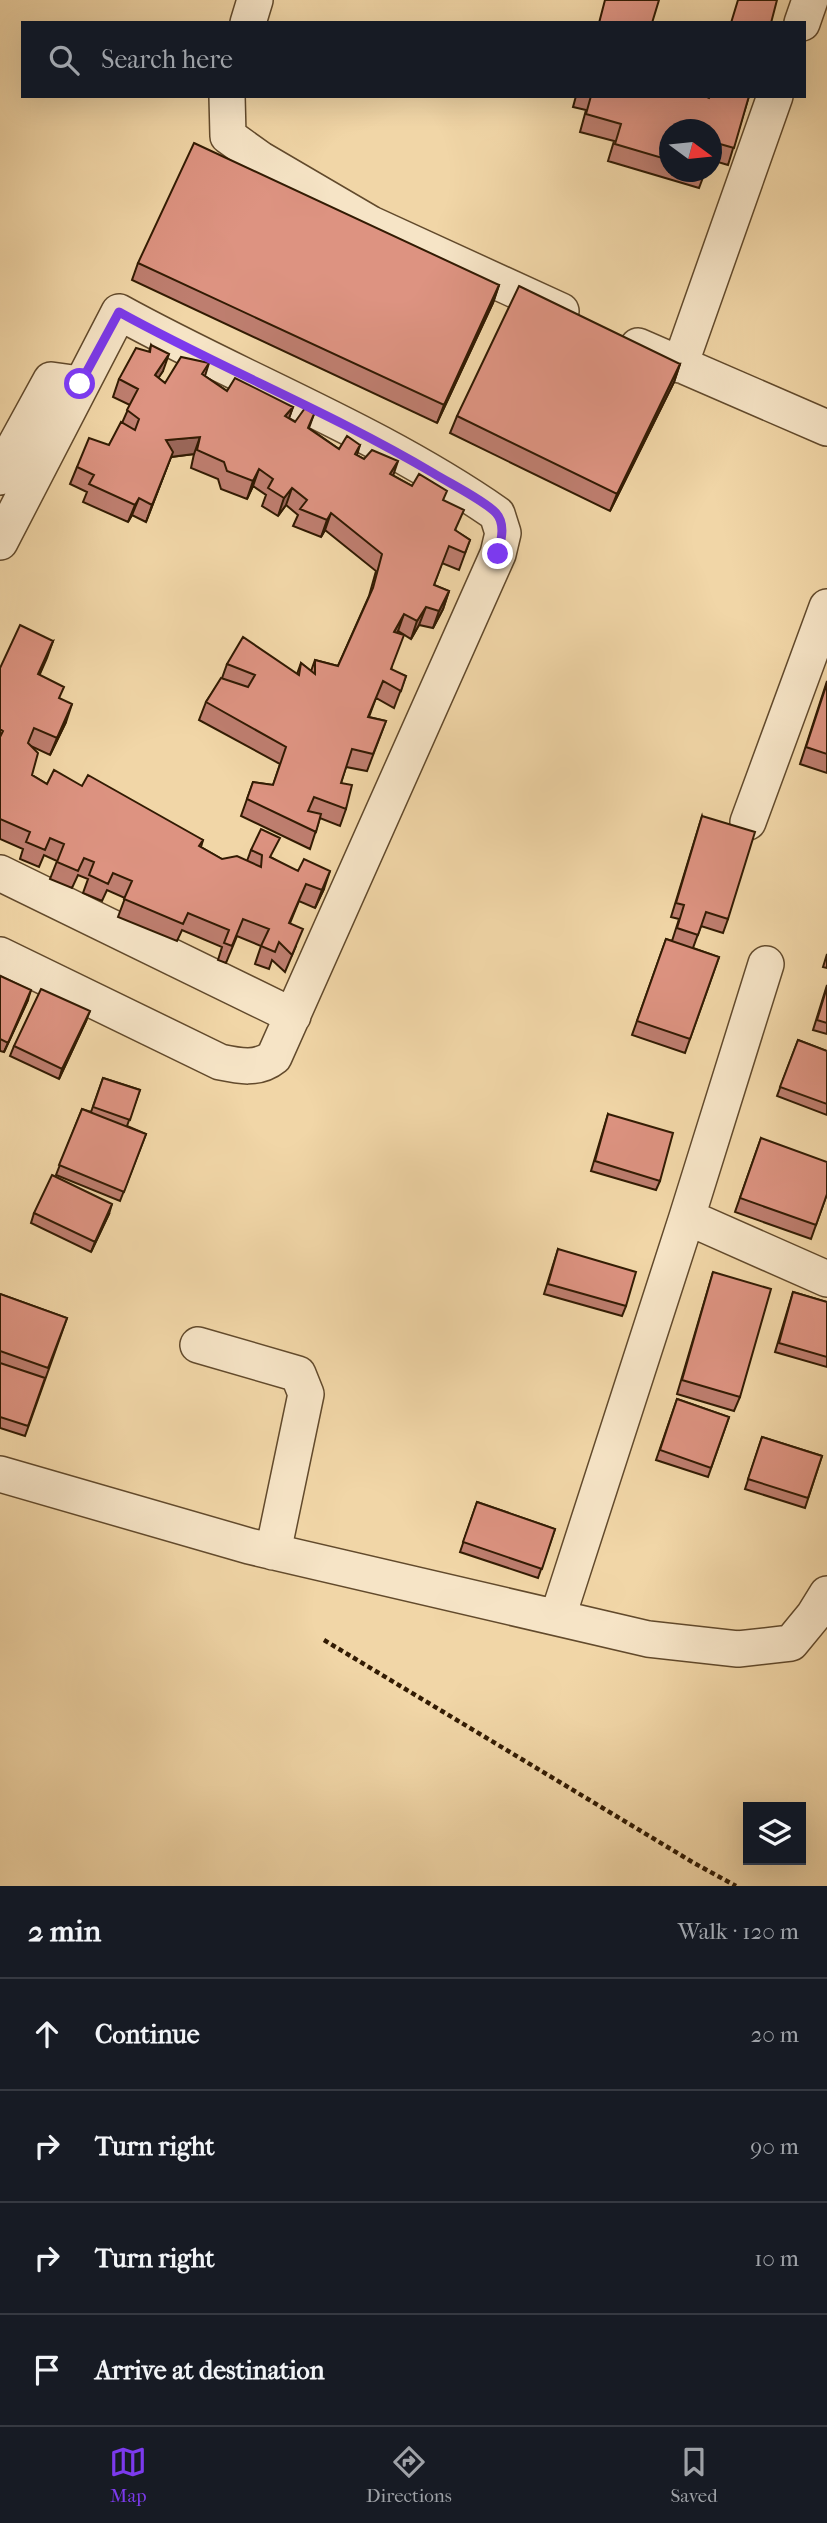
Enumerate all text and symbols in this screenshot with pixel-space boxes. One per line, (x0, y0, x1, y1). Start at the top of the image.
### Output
search box (21, 21, 806, 98)
icon: search (45, 41, 83, 79)
text: Search here (101, 44, 233, 75)
north arrow (659, 119, 722, 182)
route start (64, 368, 95, 399)
route end (482, 538, 513, 569)
map controls (743, 1802, 806, 1865)
button: layers (743, 1802, 806, 1865)
text: 2 min (28, 1914, 101, 1949)
text: Walk · 120 m (678, 1918, 799, 1945)
icon: ahead (28, 2015, 66, 2053)
text: Continue (95, 2019, 200, 2050)
text: 20 m (750, 2021, 799, 2048)
icon: right (28, 2127, 66, 2165)
text: Turn right (95, 2131, 215, 2162)
text: 90 m (750, 2133, 799, 2160)
icon: right (28, 2239, 66, 2277)
text: Turn right (95, 2243, 215, 2274)
text: 10 m (754, 2245, 799, 2272)
icon: arrive (28, 2351, 66, 2389)
text: Arrive at destination (95, 2355, 325, 2386)
tab: Map (109, 2443, 147, 2507)
tab: Directions (366, 2443, 452, 2507)
tab: Saved (670, 2443, 718, 2507)

